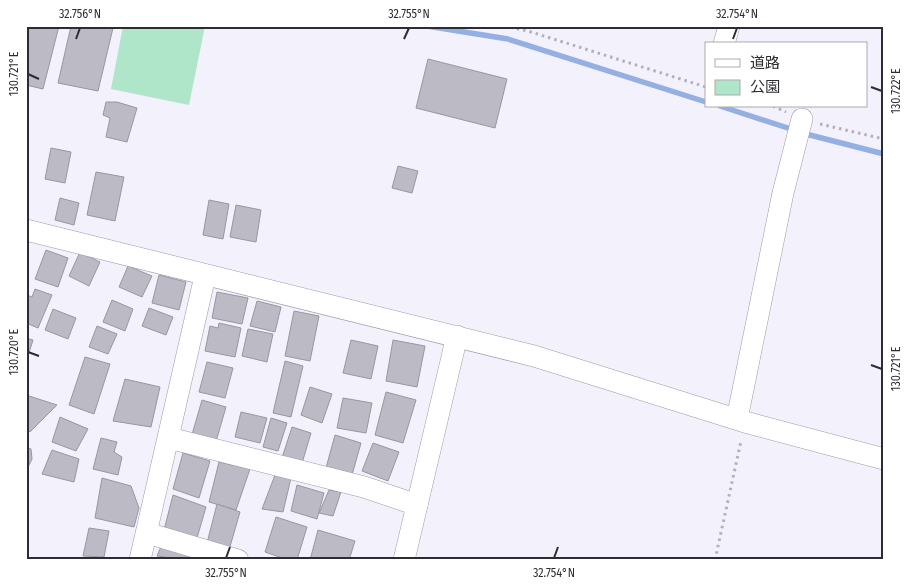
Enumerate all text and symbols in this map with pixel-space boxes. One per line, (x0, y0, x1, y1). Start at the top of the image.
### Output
text: 32.756°N (59, 7, 101, 21)
text: 32.755°N (388, 7, 430, 21)
text: 32.754°N (716, 7, 758, 21)
legend (705, 42, 868, 108)
text: 130.721°E (7, 51, 21, 96)
text: 道路 (750, 54, 780, 72)
text: 130.722°E (889, 68, 903, 114)
text: 公園 (750, 78, 780, 96)
text: 130.720°E (7, 328, 21, 375)
text: 130.721°E (889, 346, 903, 391)
text: 32.755°N (205, 566, 247, 580)
text: 32.754°N (533, 566, 575, 580)

